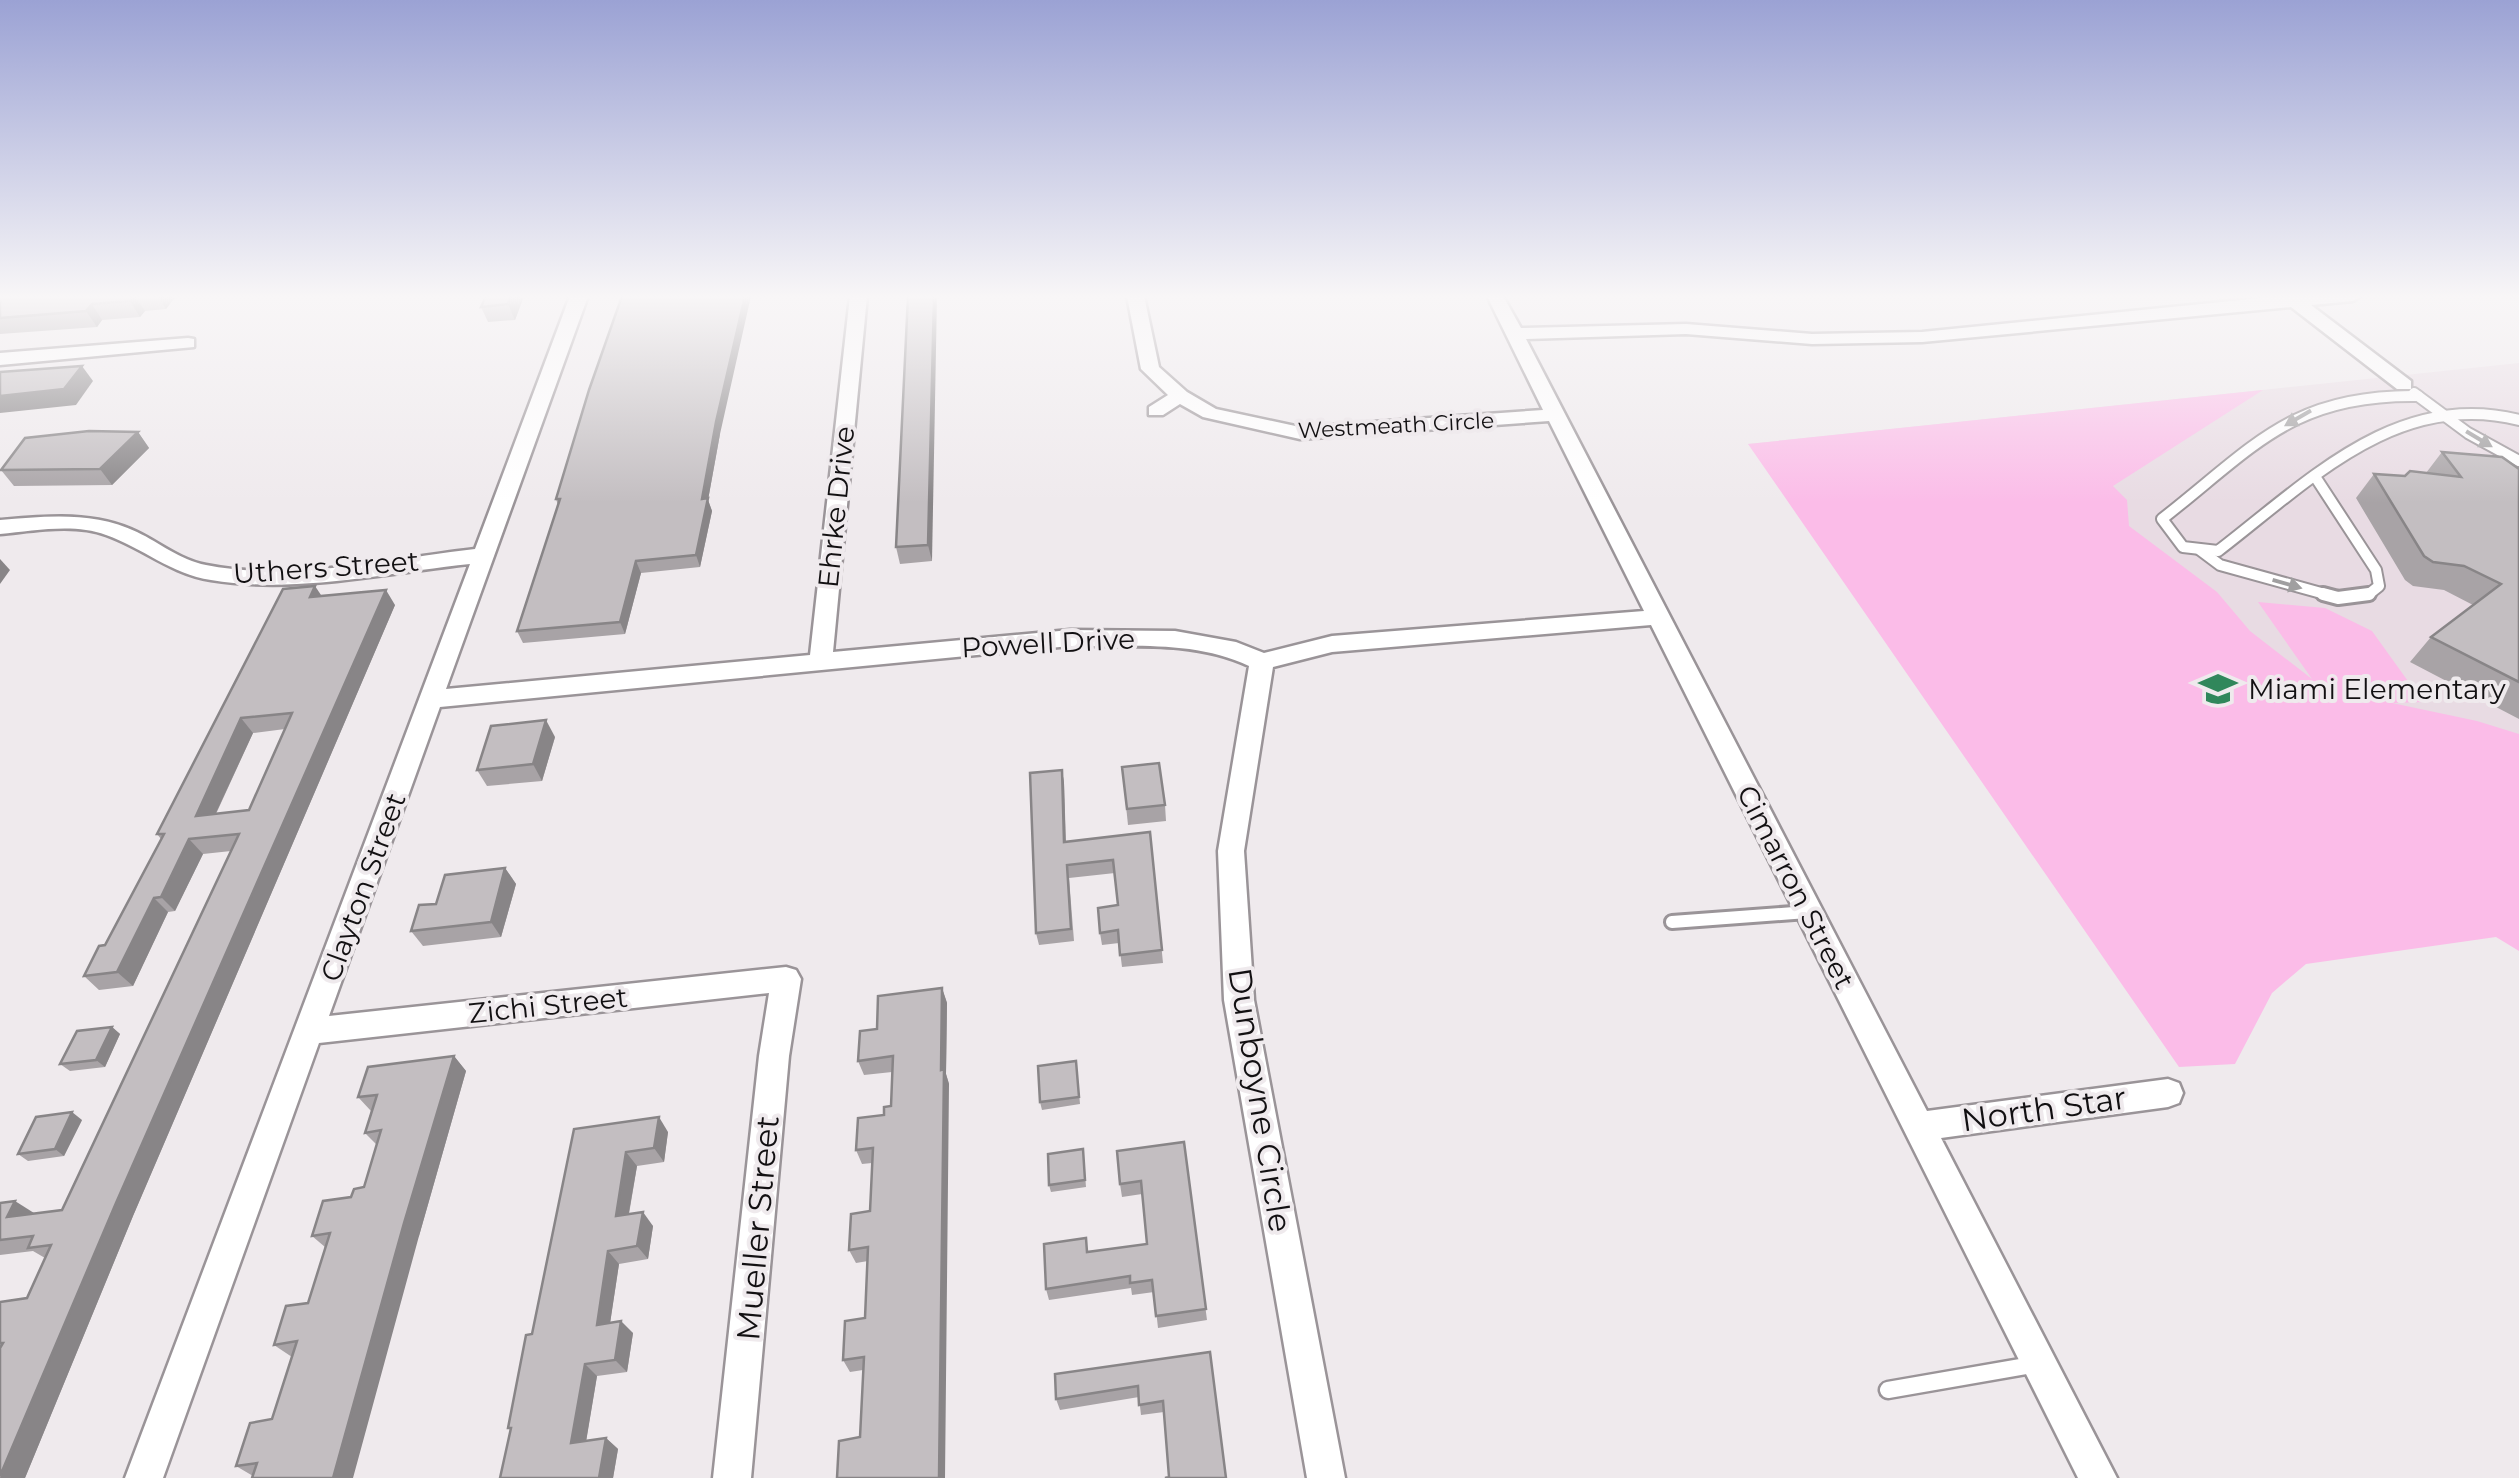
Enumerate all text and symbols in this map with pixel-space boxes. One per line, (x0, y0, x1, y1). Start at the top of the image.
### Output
street label: Westmeath Circle (1297, 407, 1495, 444)
one-way arrow (2284, 409, 2312, 427)
street label: Ehrke Drive (811, 424, 861, 590)
one-way arrow (2465, 429, 2493, 447)
street label: Uthers Street (232, 544, 420, 590)
one-way arrow (2272, 577, 2303, 592)
street label: Powell Drive (960, 621, 1136, 665)
school or university icon: Miami Elementary (2197, 668, 2239, 710)
place label: Miami Elementary (2248, 672, 2506, 706)
street label: Cimarron Street (1730, 780, 1862, 994)
street label: Clayton Street (313, 788, 413, 986)
street label: Dunboyne Circle (1220, 965, 1301, 1235)
street label: Zichi Street (467, 980, 629, 1030)
street label: North Star (1959, 1078, 2129, 1139)
street label: Mueller Street (728, 1114, 787, 1342)

